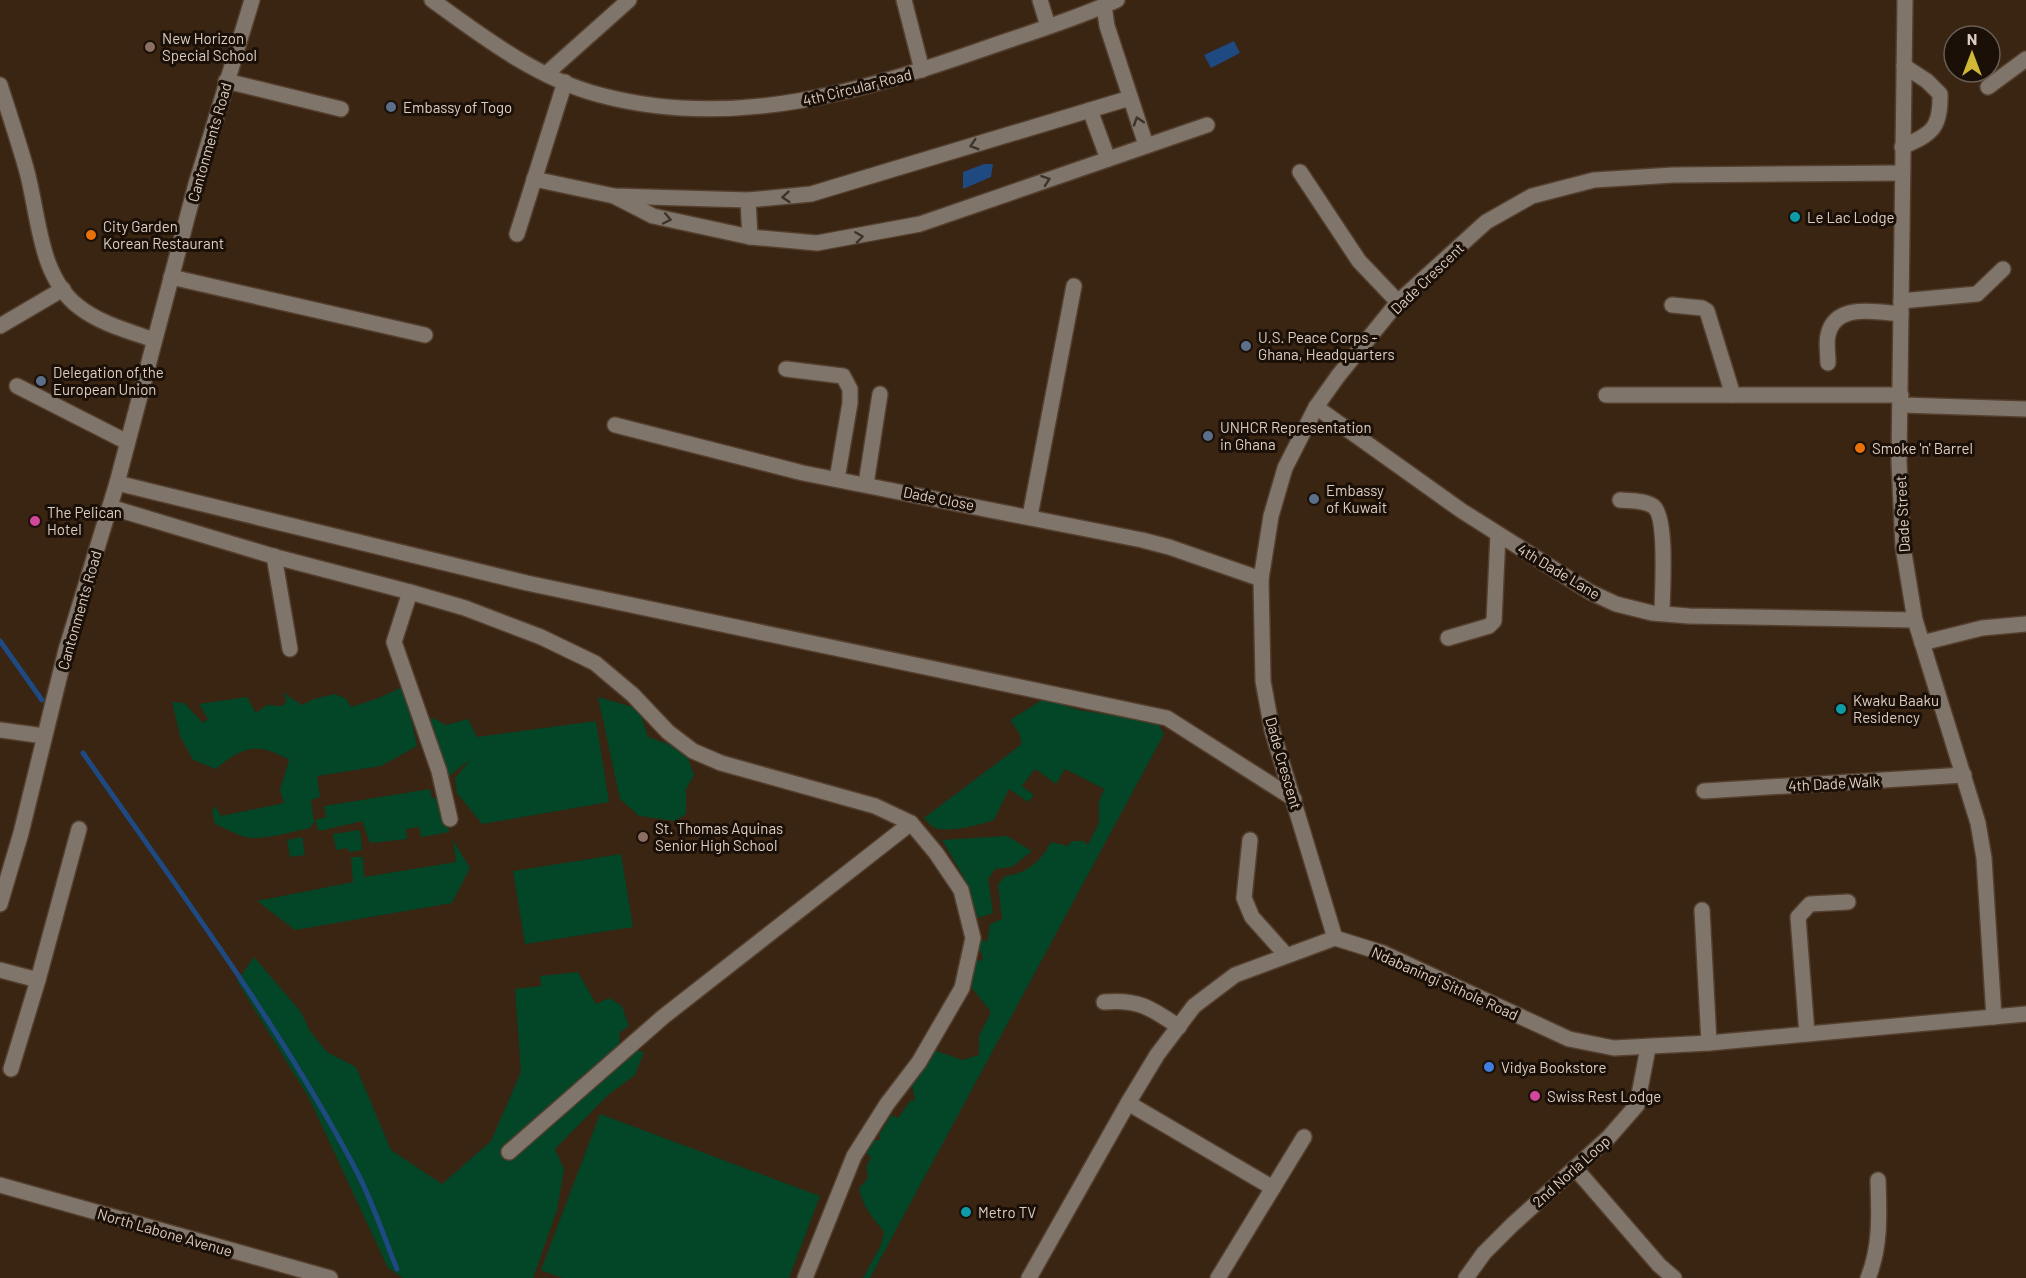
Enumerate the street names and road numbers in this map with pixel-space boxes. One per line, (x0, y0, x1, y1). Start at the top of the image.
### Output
street label: 4th Circular Road (801, 65, 913, 109)
street label: Cantonments Road (183, 80, 235, 204)
street label: Dade Crescent (1387, 239, 1467, 317)
street label: Dade Street (1891, 475, 1913, 553)
street label: Dade Close (902, 482, 976, 514)
street label: 4th Dade Lane (1514, 539, 1604, 603)
street label: Cantonments Road (53, 548, 105, 672)
street label: Dade Crescent (1262, 715, 1306, 811)
street label: 4th Dade Walk (1788, 772, 1881, 794)
street label: Ndabaningi Sithole Road (1369, 943, 1521, 1023)
street label: 2nd Norla Loop (1528, 1131, 1614, 1211)
street label: North Labone Avenue (95, 1204, 235, 1260)

